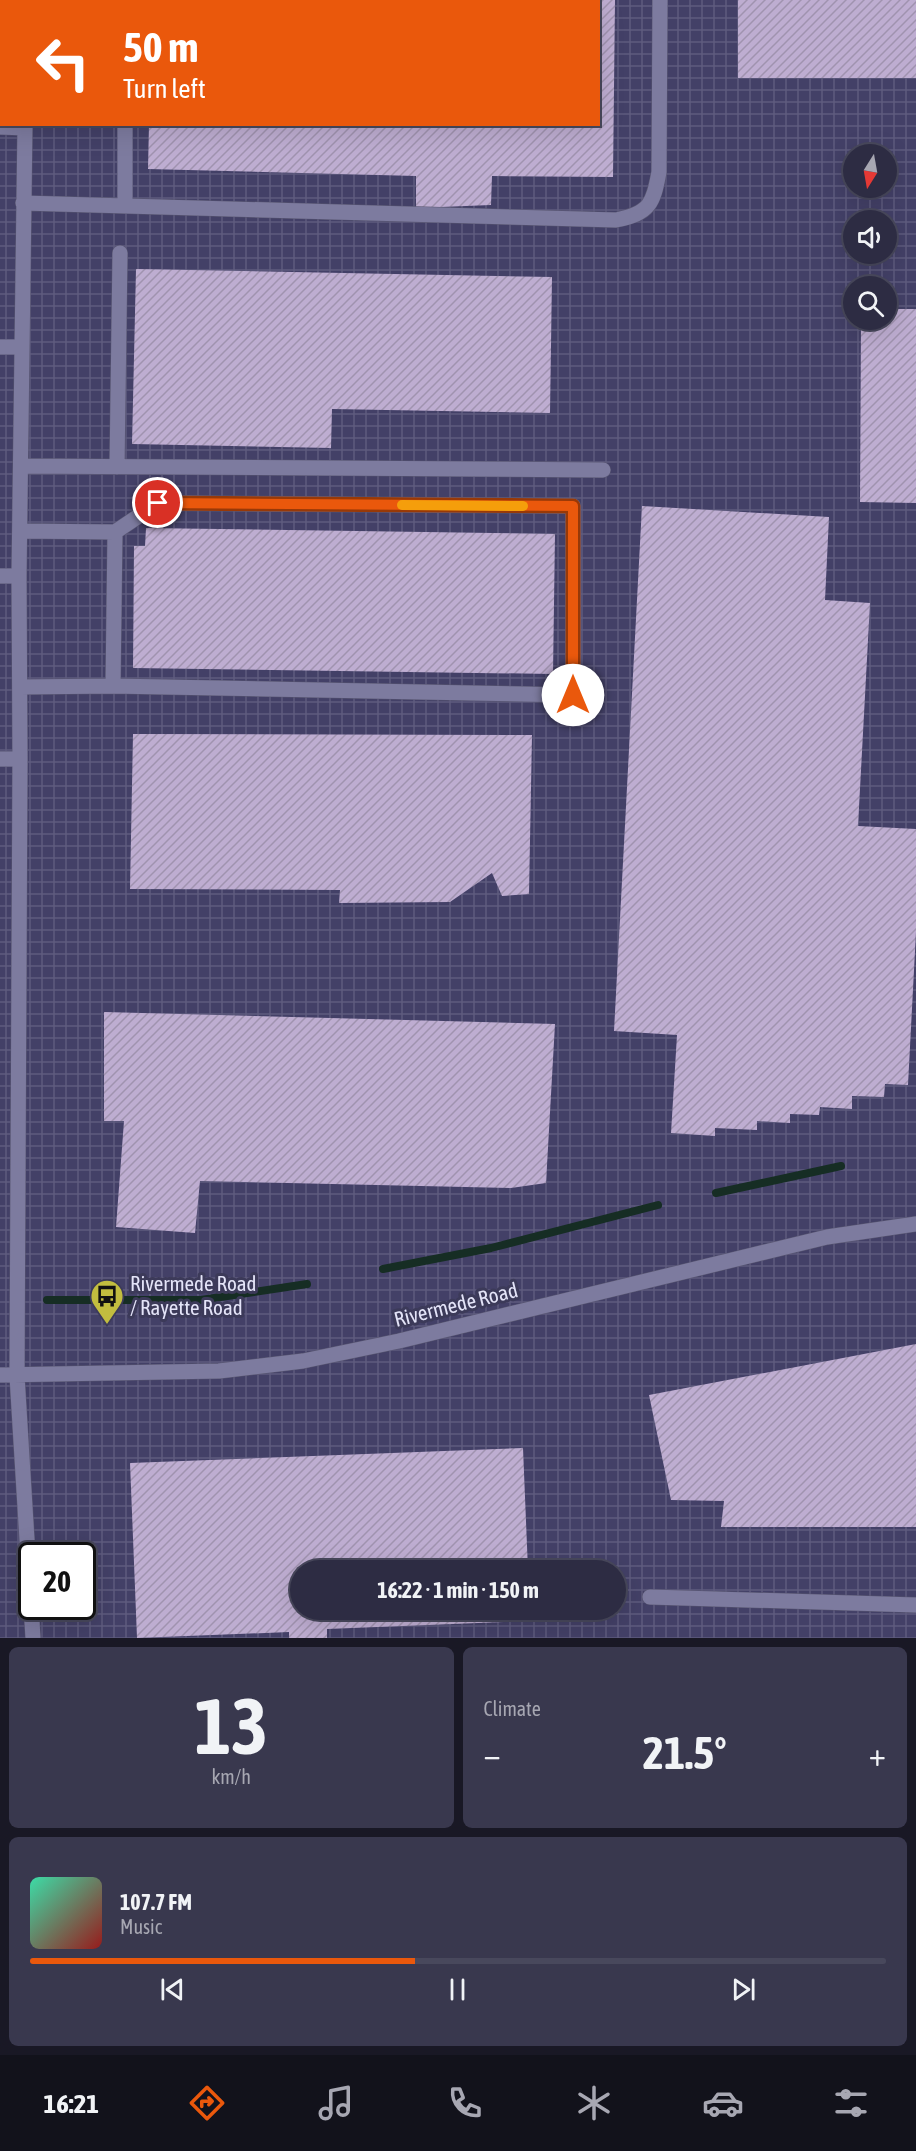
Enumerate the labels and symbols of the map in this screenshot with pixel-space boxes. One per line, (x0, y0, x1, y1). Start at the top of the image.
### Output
north arrow (843, 144, 897, 198)
pin (132, 477, 183, 528)
position arrow (541, 663, 605, 727)
place label: Rivermede Road / Rayette Road (130, 1271, 257, 1319)
street label: Rivermede Road (391, 1277, 520, 1331)
bus stop icon: Rivermede Road / Rayette Road (89, 1278, 125, 1325)
speed limit sign: 20 (18, 1542, 96, 1620)

